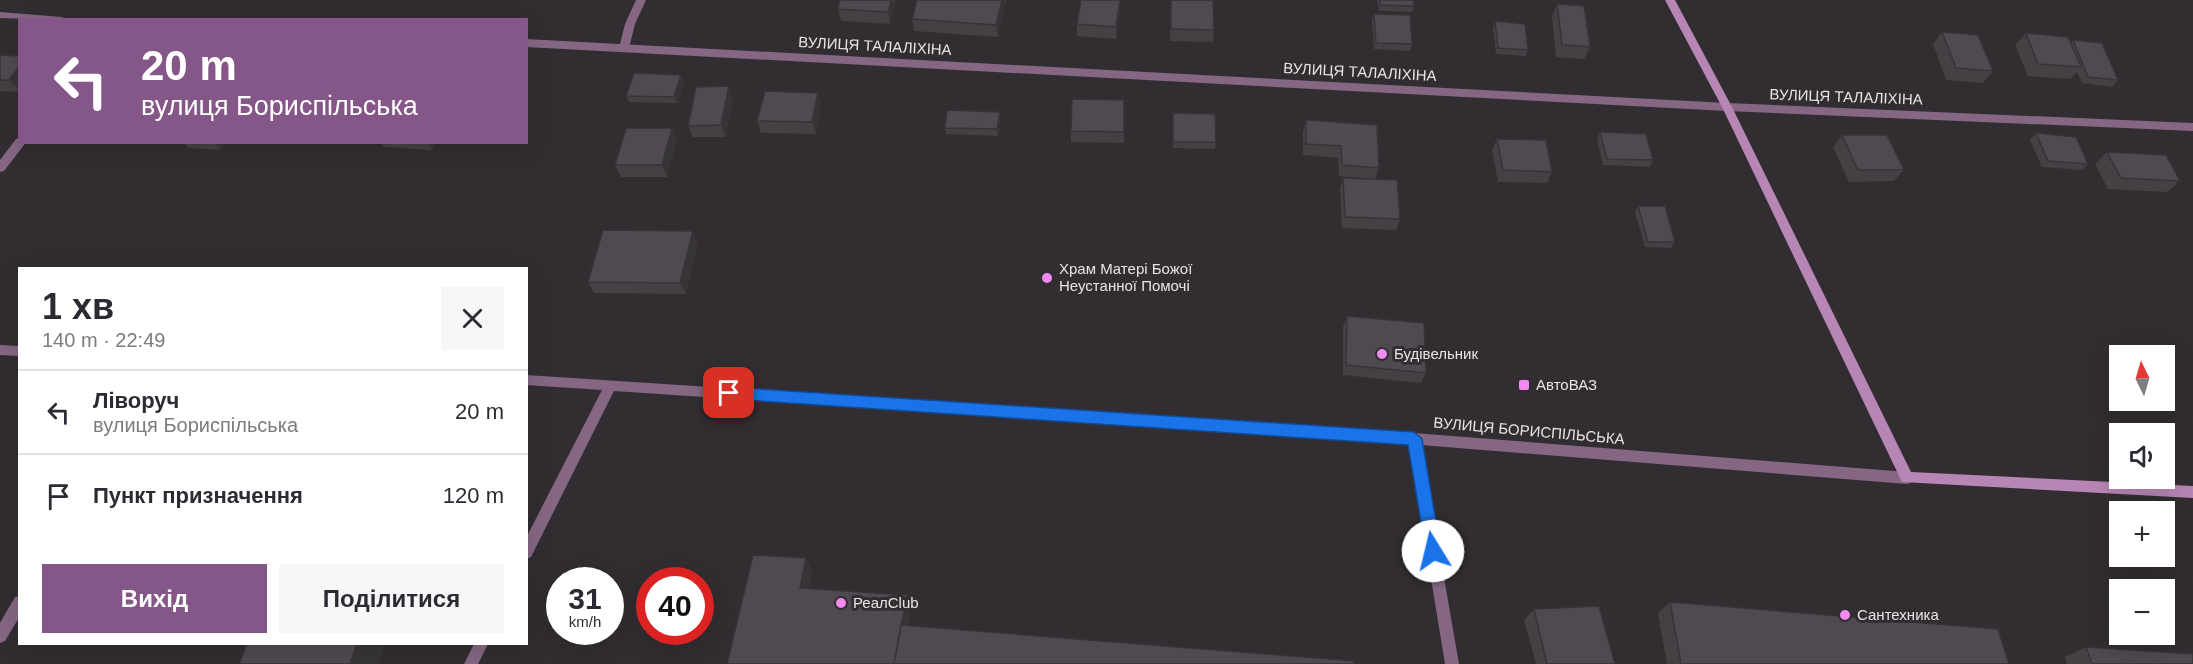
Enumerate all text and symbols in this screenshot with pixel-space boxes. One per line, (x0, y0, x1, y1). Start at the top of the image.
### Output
street label: ВУЛИЦЯ ТАЛАЛІХІНА (798, 33, 952, 58)
icon: left (42, 42, 120, 120)
text: 20 m (141, 42, 237, 89)
street label: ВУЛИЦЯ ТАЛАЛІХІНА (1283, 59, 1437, 84)
street label: ВУЛИЦЯ ТАЛАЛІХІНА (1769, 85, 1923, 108)
text: вулиця Бориспільська (141, 91, 418, 121)
place label: Храм Матері Божої Неустанної Помочі (1059, 260, 1193, 294)
marker: Храм Матері Божої Неустанної Помочі (1040, 271, 1054, 285)
text: 1 хв (42, 286, 114, 327)
button: close (441, 287, 504, 350)
text: 140 m · 22:49 (42, 329, 165, 351)
place label: Будівельник (1394, 345, 1478, 362)
north arrow (2109, 345, 2175, 411)
map controls (2109, 345, 2175, 645)
marker: Будівельник (1375, 347, 1389, 361)
pin (703, 367, 754, 418)
icon: arrive (712, 376, 745, 409)
place label: АвтоВАЗ (1536, 376, 1597, 393)
marker: АвтоВАЗ (1517, 378, 1531, 392)
text: Ліворуч (93, 388, 179, 413)
icon: left (42, 396, 75, 429)
text: 20 m (455, 399, 504, 424)
text: вулиця Бориспільська (93, 414, 298, 436)
street label: ВУЛИЦЯ БОРИСПІЛЬСЬКА (1433, 414, 1625, 447)
button: sound (2109, 423, 2175, 489)
icon: arrive (42, 480, 75, 513)
text: Пункт призначення (93, 483, 303, 508)
text: 120 m (443, 483, 504, 508)
button: + (2109, 501, 2175, 567)
position arrow (1401, 519, 1465, 583)
button: Вихід (42, 564, 267, 633)
button: Поділитися (279, 564, 504, 633)
speed limit sign: 40 (636, 567, 714, 645)
button: − (2109, 579, 2175, 645)
text: 31 (568, 582, 602, 615)
place label: РеалClub (853, 594, 919, 611)
marker: РеалClub (834, 596, 848, 610)
place label: Сантехника (1857, 606, 1939, 623)
marker: Сантехника (1838, 608, 1852, 622)
text: km/h (569, 613, 601, 630)

